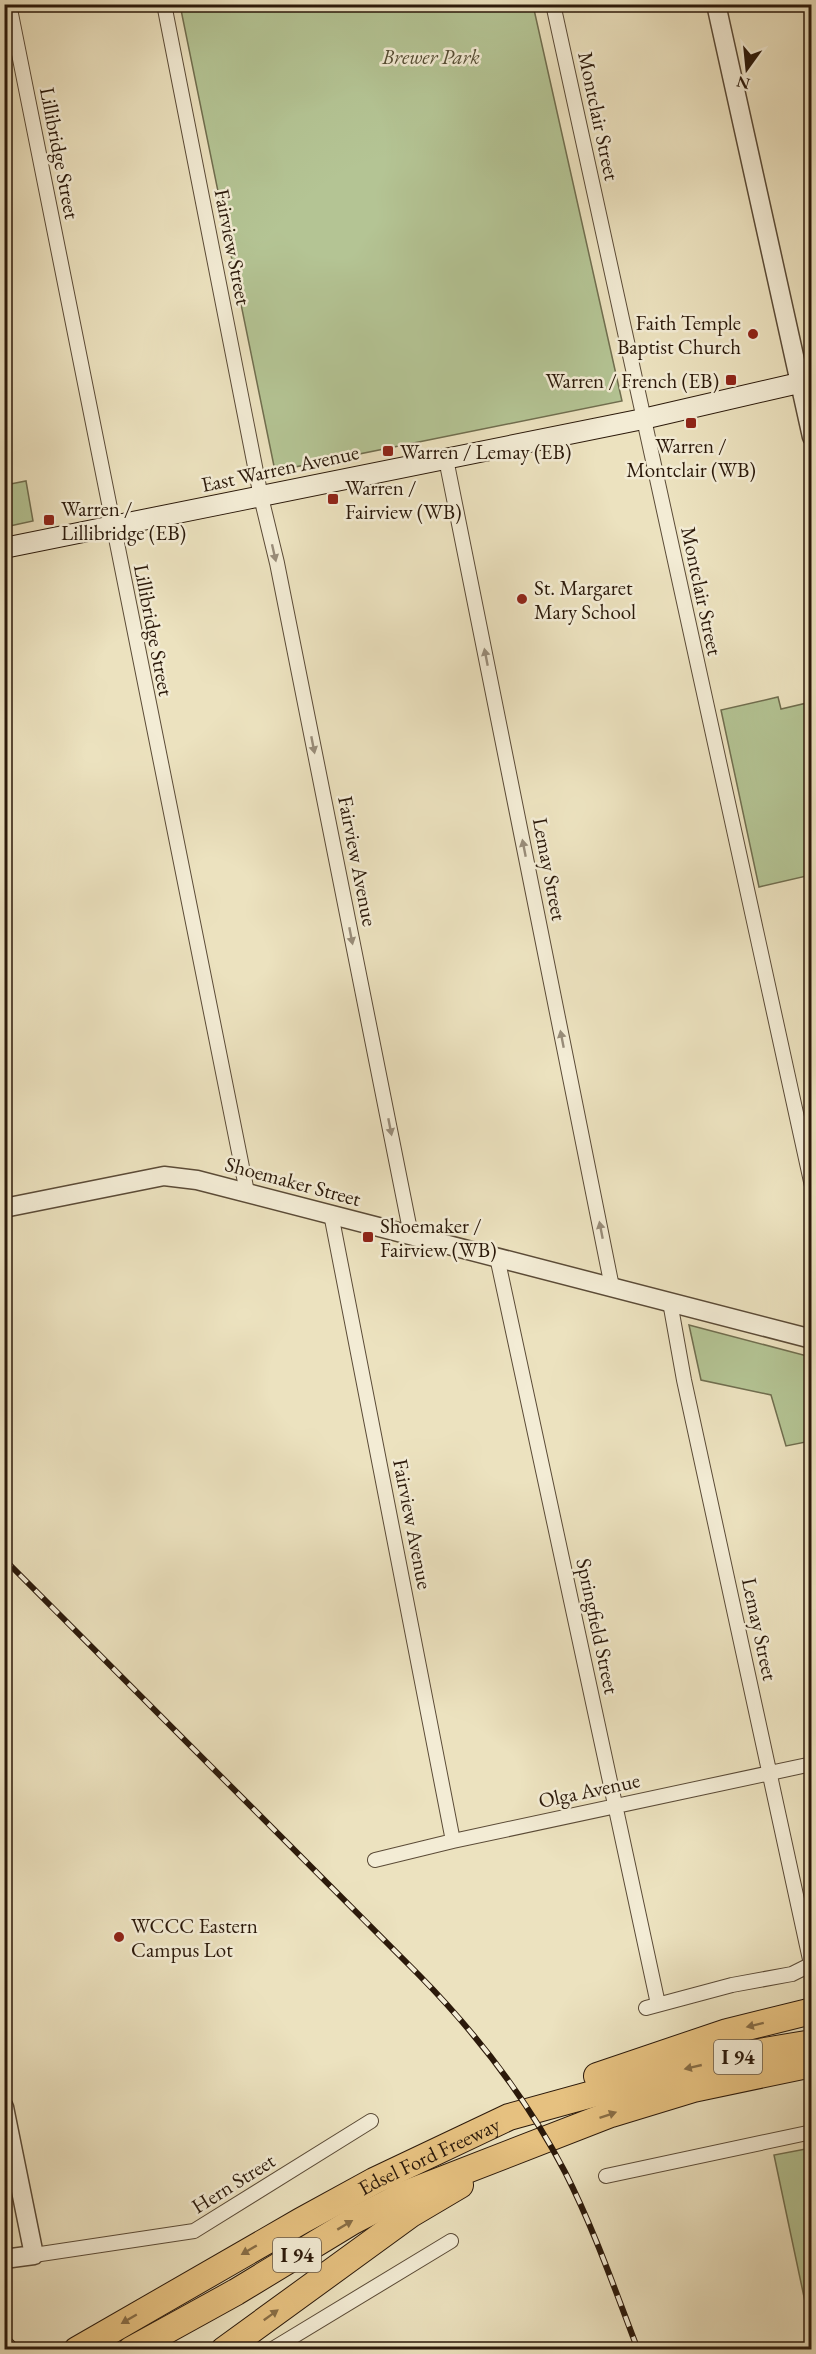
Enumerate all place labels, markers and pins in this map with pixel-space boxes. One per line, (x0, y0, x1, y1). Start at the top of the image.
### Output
place label: Faith Temple Baptist Church (617, 309, 741, 360)
marker: Faith Temple Baptist Church (746, 327, 760, 341)
place label: Warren / French (EB) (545, 367, 719, 394)
marker: Warren / French (EB) (724, 373, 738, 387)
marker: Warren / Montclair (WB) (684, 416, 698, 430)
place label: Warren / Montclair (WB) (626, 432, 756, 483)
place label: Warren / Lemay (EB) (400, 438, 571, 465)
marker: Warren / Lemay (EB) (381, 444, 395, 458)
place label: Warren / Fairview (WB) (345, 474, 462, 525)
marker: Warren / Fairview (WB) (326, 492, 340, 506)
place label: Warren / Lillibridge (EB) (61, 495, 186, 546)
marker: Warren / Lillibridge (EB) (42, 513, 56, 527)
place label: St. Margaret Mary School (534, 574, 636, 625)
marker: St. Margaret Mary School (515, 592, 529, 606)
place label: Shoemaker / Fairview (WB) (380, 1212, 497, 1263)
marker: Shoemaker / Fairview (WB) (361, 1230, 375, 1244)
place label: WCCC Eastern Campus Lot (131, 1912, 258, 1963)
marker: WCCC Eastern Campus Lot (112, 1930, 126, 1944)

